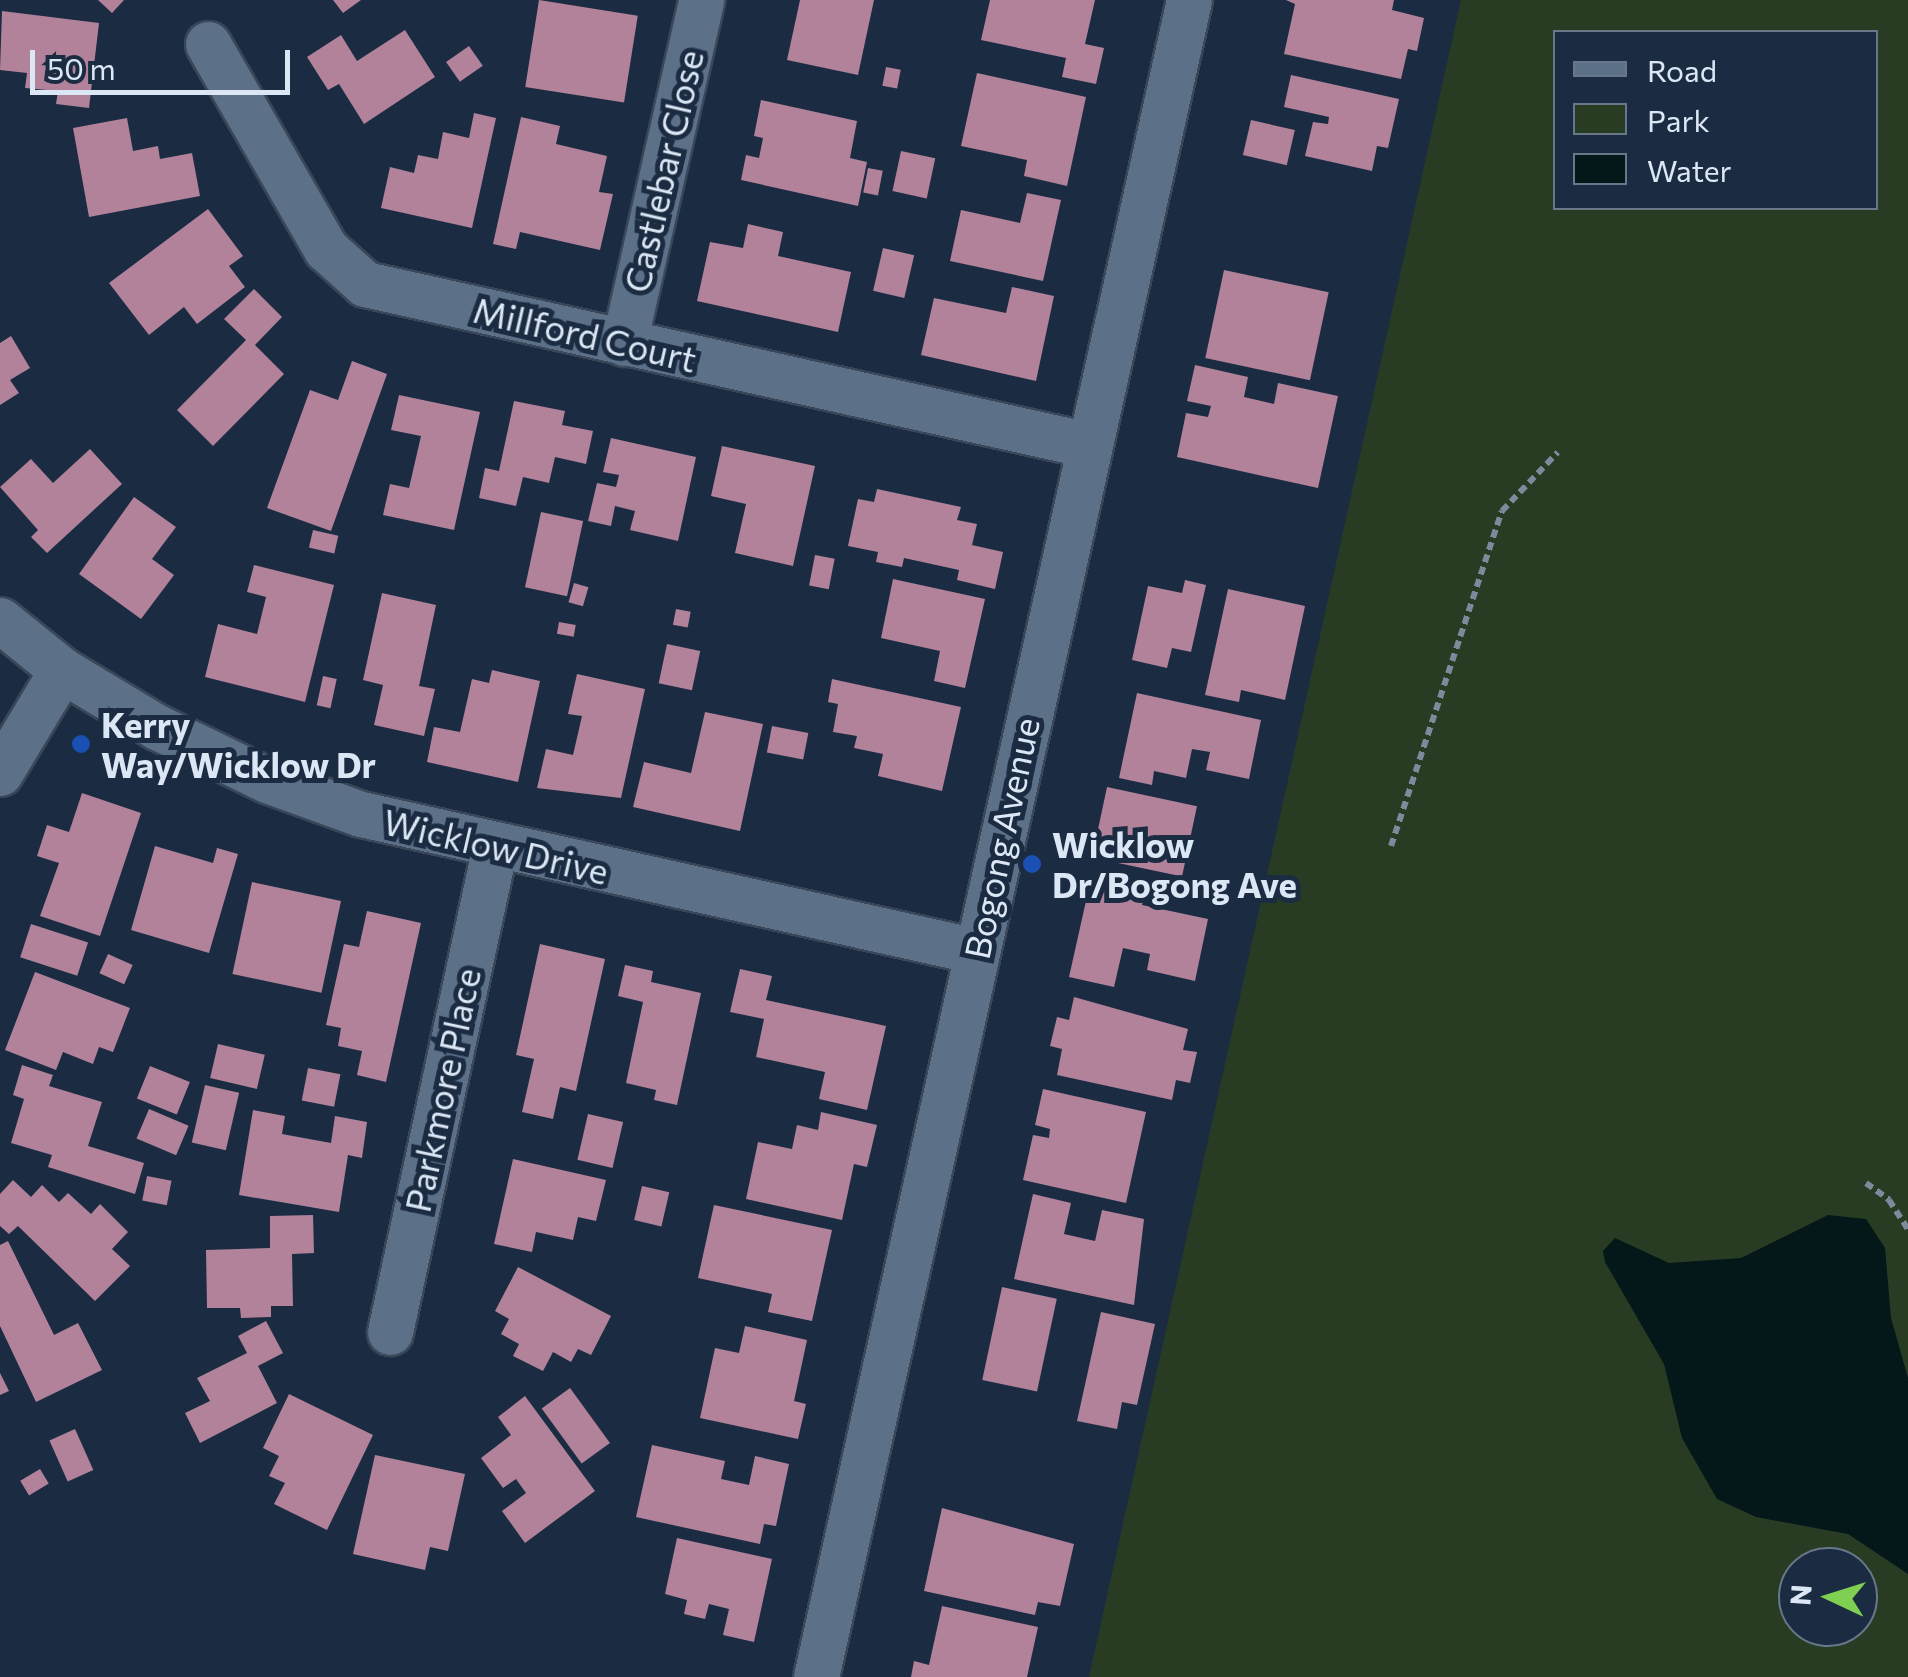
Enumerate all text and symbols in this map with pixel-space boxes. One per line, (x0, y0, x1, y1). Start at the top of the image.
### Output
scale bar (35, 30, 295, 92)
legend (1553, 30, 1878, 210)
street label: Castlebar Close (615, 46, 711, 296)
text: 50 m (47, 49, 116, 86)
text: Road (1647, 51, 1717, 88)
text: Park (1647, 101, 1710, 138)
text: Water (1647, 151, 1732, 188)
street label: Millford Court (470, 288, 700, 380)
place label: Kerry Way/Wicklow Dr (101, 703, 376, 785)
street label: Bogong Avenue (955, 714, 1047, 962)
marker: Kerry Way/Wicklow Dr (70, 733, 92, 755)
street label: Wicklow Drive (380, 800, 612, 892)
place label: Wicklow Dr/Bogong Ave (1052, 823, 1297, 905)
marker: Wicklow Dr/Bogong Ave (1021, 853, 1043, 875)
street label: Parkmore Place (396, 964, 488, 1216)
north arrow (1778, 1547, 1878, 1647)
text: N (1782, 1583, 1818, 1607)

